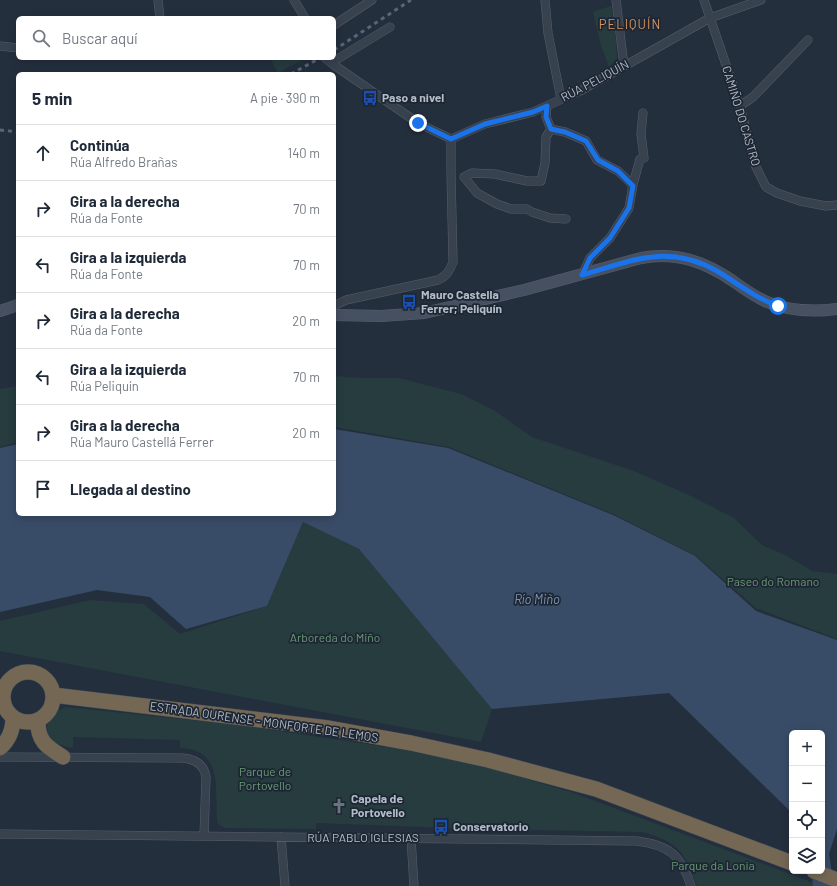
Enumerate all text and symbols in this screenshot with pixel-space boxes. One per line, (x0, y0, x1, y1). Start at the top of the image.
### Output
search box (16, 16, 336, 60)
district label: PELIQUÍN (599, 16, 661, 32)
icon: search (30, 27, 52, 49)
text: Buscar aquí (62, 29, 138, 47)
street label: RÚA PELIQUÍN (558, 56, 631, 104)
street label: CAMIÑO DO CASTRO (720, 64, 764, 167)
text: 5 min (32, 88, 72, 108)
bus stop icon: Paso a nivel (361, 89, 379, 107)
text: A pie · 390 m (250, 90, 320, 106)
place label: Paso a nivel (382, 90, 444, 104)
route end (409, 114, 427, 132)
text: Continúa (70, 136, 130, 154)
icon: ahead (32, 142, 54, 164)
text: 140 m (288, 145, 320, 161)
text: Rúa Alfredo Brañas (70, 154, 178, 170)
text: Gira a la derecha (70, 192, 180, 210)
icon: right (32, 198, 54, 220)
text: 70 m (293, 201, 320, 217)
text: Rúa da Fonte (70, 210, 143, 226)
text: Gira a la izquierda (70, 248, 186, 266)
icon: left (32, 254, 54, 276)
text: 70 m (293, 257, 320, 273)
text: Rúa da Fonte (70, 266, 143, 282)
place label: Mauro Castella Ferrer; Peliquín (421, 287, 502, 315)
bus stop icon: Mauro Castella Ferrer; Peliquín (400, 293, 418, 311)
route start (769, 297, 787, 315)
text: Gira a la derecha (70, 304, 180, 322)
icon: right (32, 310, 54, 332)
text: 20 m (292, 313, 320, 329)
text: Rúa da Fonte (70, 322, 143, 338)
text: Gira a la izquierda (70, 360, 186, 378)
icon: left (32, 366, 54, 388)
text: 70 m (293, 369, 320, 385)
text: Rúa Peliquín (70, 378, 139, 394)
text: Gira a la derecha (70, 416, 180, 434)
icon: right (32, 422, 54, 444)
text: 20 m (292, 425, 320, 441)
text: Rúa Mauro Castellá Ferrer (70, 434, 214, 450)
icon: arrive (32, 478, 54, 500)
text: Llegada al destino (70, 480, 191, 498)
park label: Paseo do Romano (727, 574, 819, 588)
water label: Río Miño (514, 591, 560, 607)
park label: Arboreda do Miño (290, 630, 380, 644)
street label: ESTRADA OURENSE - MONFORTE DE LEMOS (149, 698, 379, 744)
map controls (789, 730, 825, 874)
button: + (789, 730, 825, 766)
park label: Parque de Portovello (239, 764, 291, 792)
button: − (789, 766, 825, 802)
place label: Capela de Portovello (351, 791, 405, 819)
church icon: Capela de Portovello (330, 797, 348, 815)
button: locate (789, 802, 825, 838)
bus stop icon: Conservatorio (432, 818, 450, 836)
place label: Conservatorio (453, 819, 529, 833)
street label: RÚA PABLO IGLESIAS (307, 830, 419, 844)
button: layers (789, 838, 825, 874)
park label: Parque da Lonia (671, 858, 755, 872)

